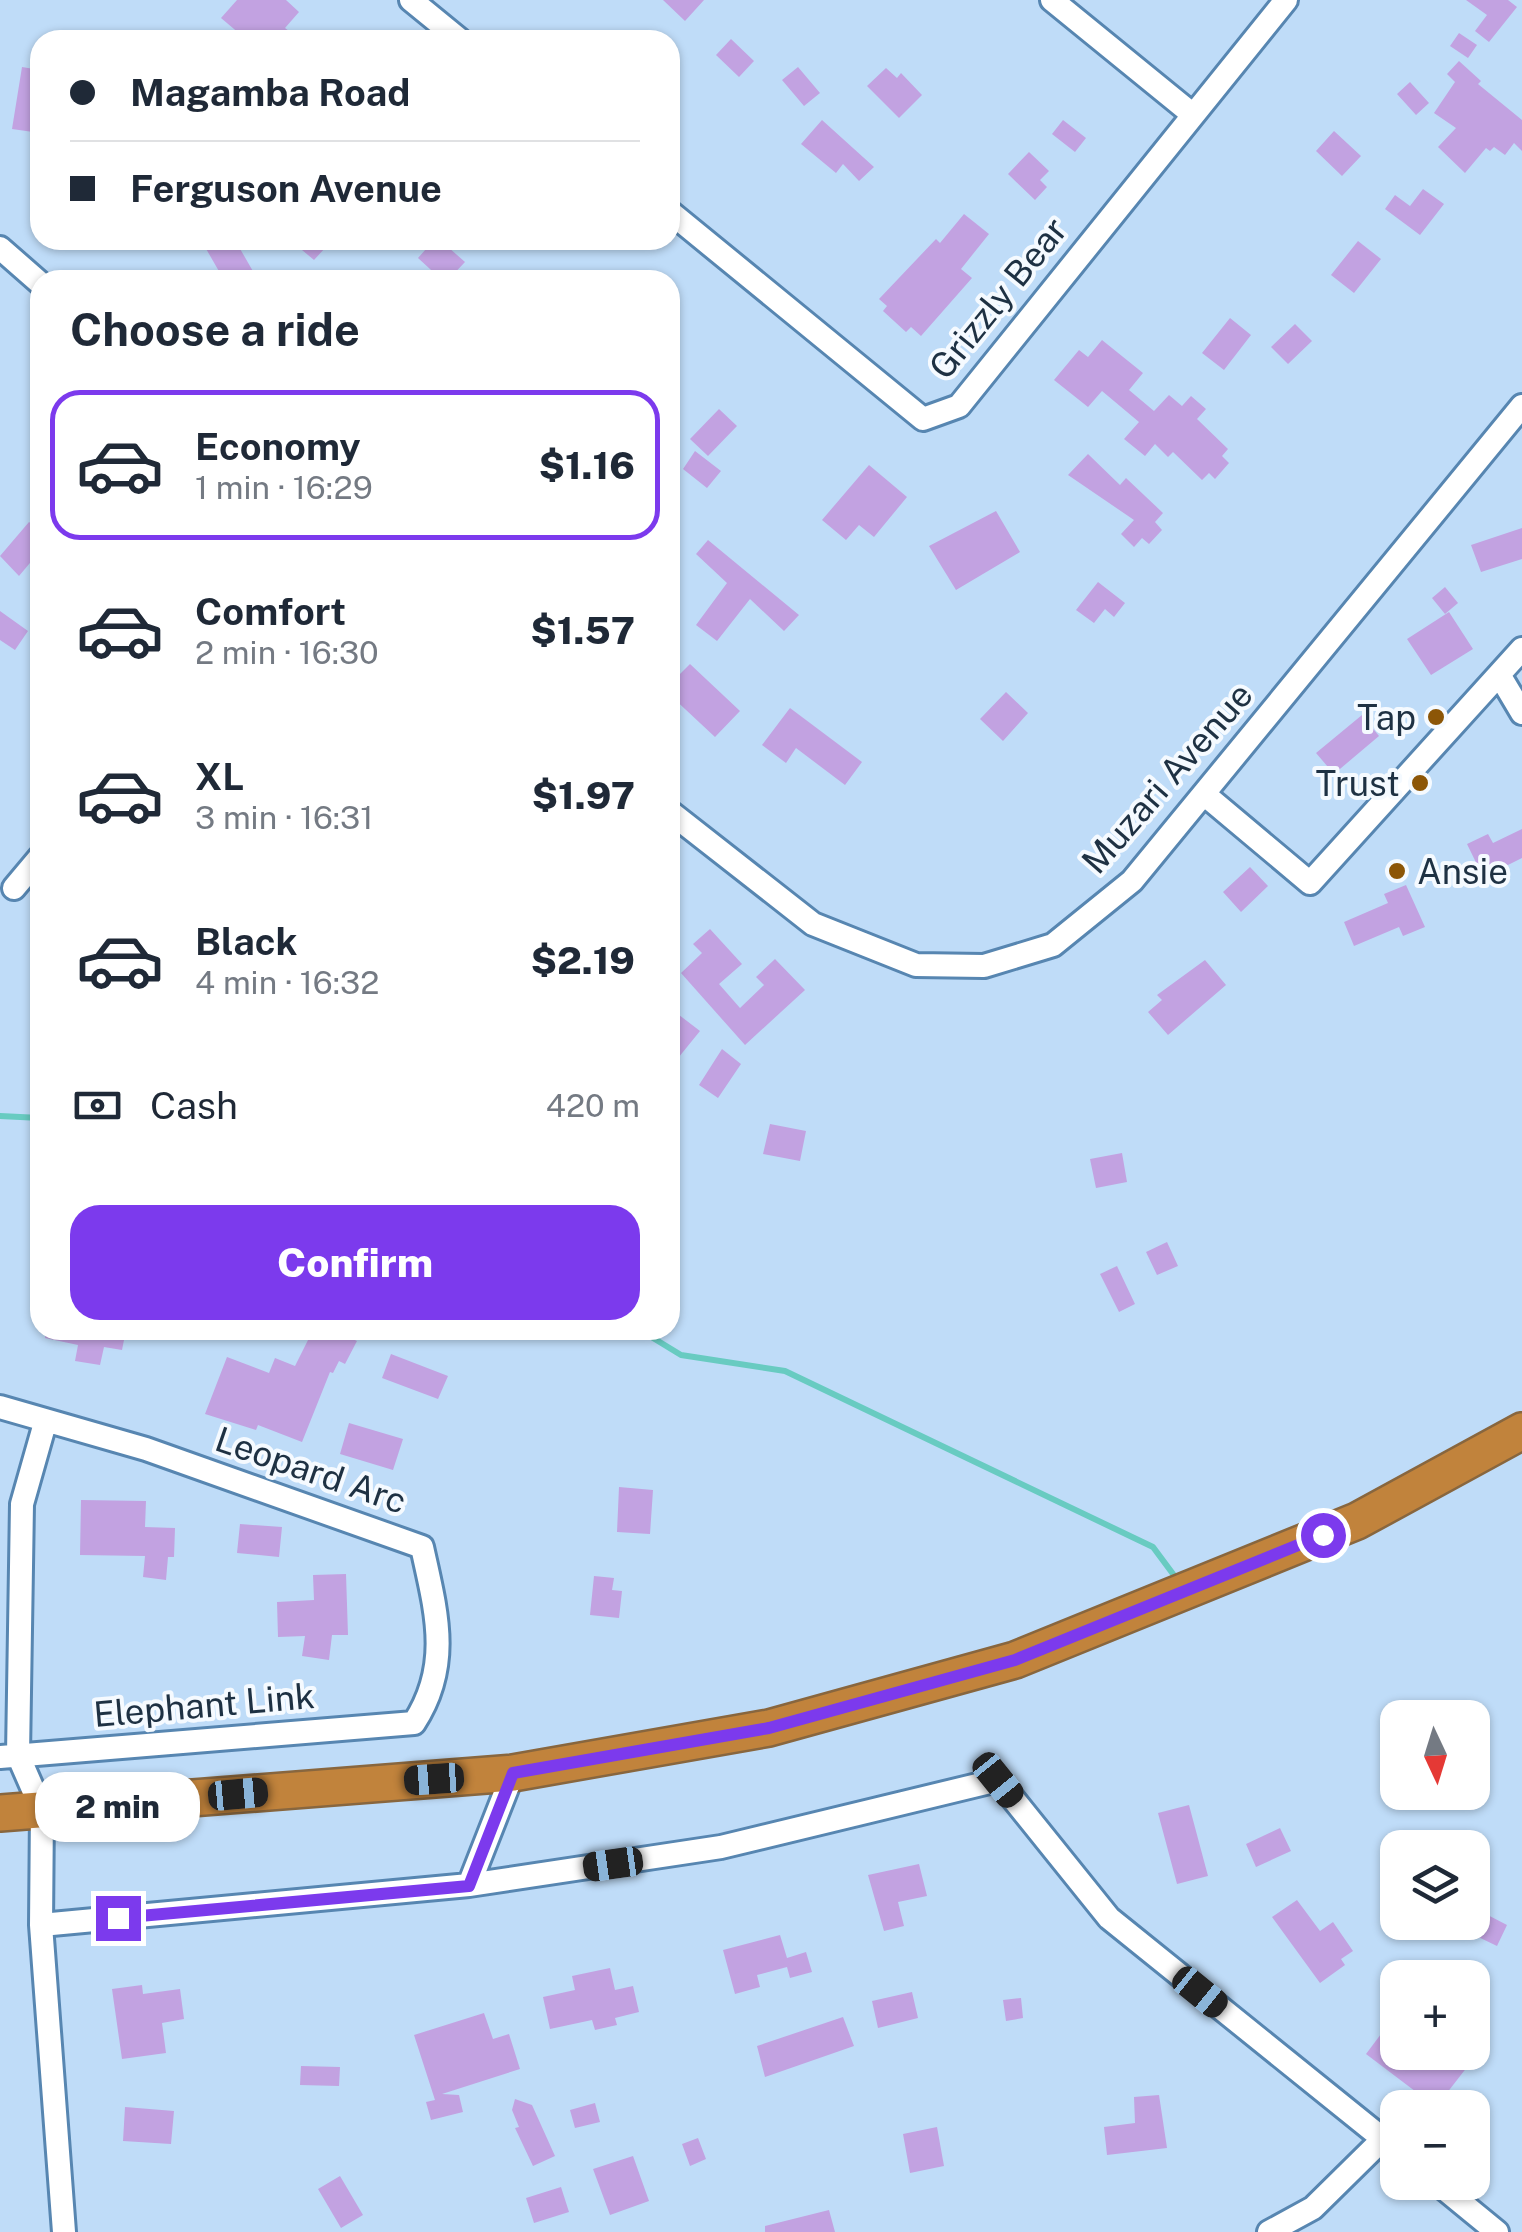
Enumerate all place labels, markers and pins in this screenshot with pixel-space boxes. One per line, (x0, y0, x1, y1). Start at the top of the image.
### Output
place label: Tap (1357, 697, 1416, 738)
marker: Tap (1425, 706, 1447, 728)
place label: Trust (1315, 763, 1400, 804)
marker: Trust (1409, 772, 1431, 794)
place label: Ansie (1417, 851, 1508, 892)
marker: Ansie (1386, 860, 1408, 882)

